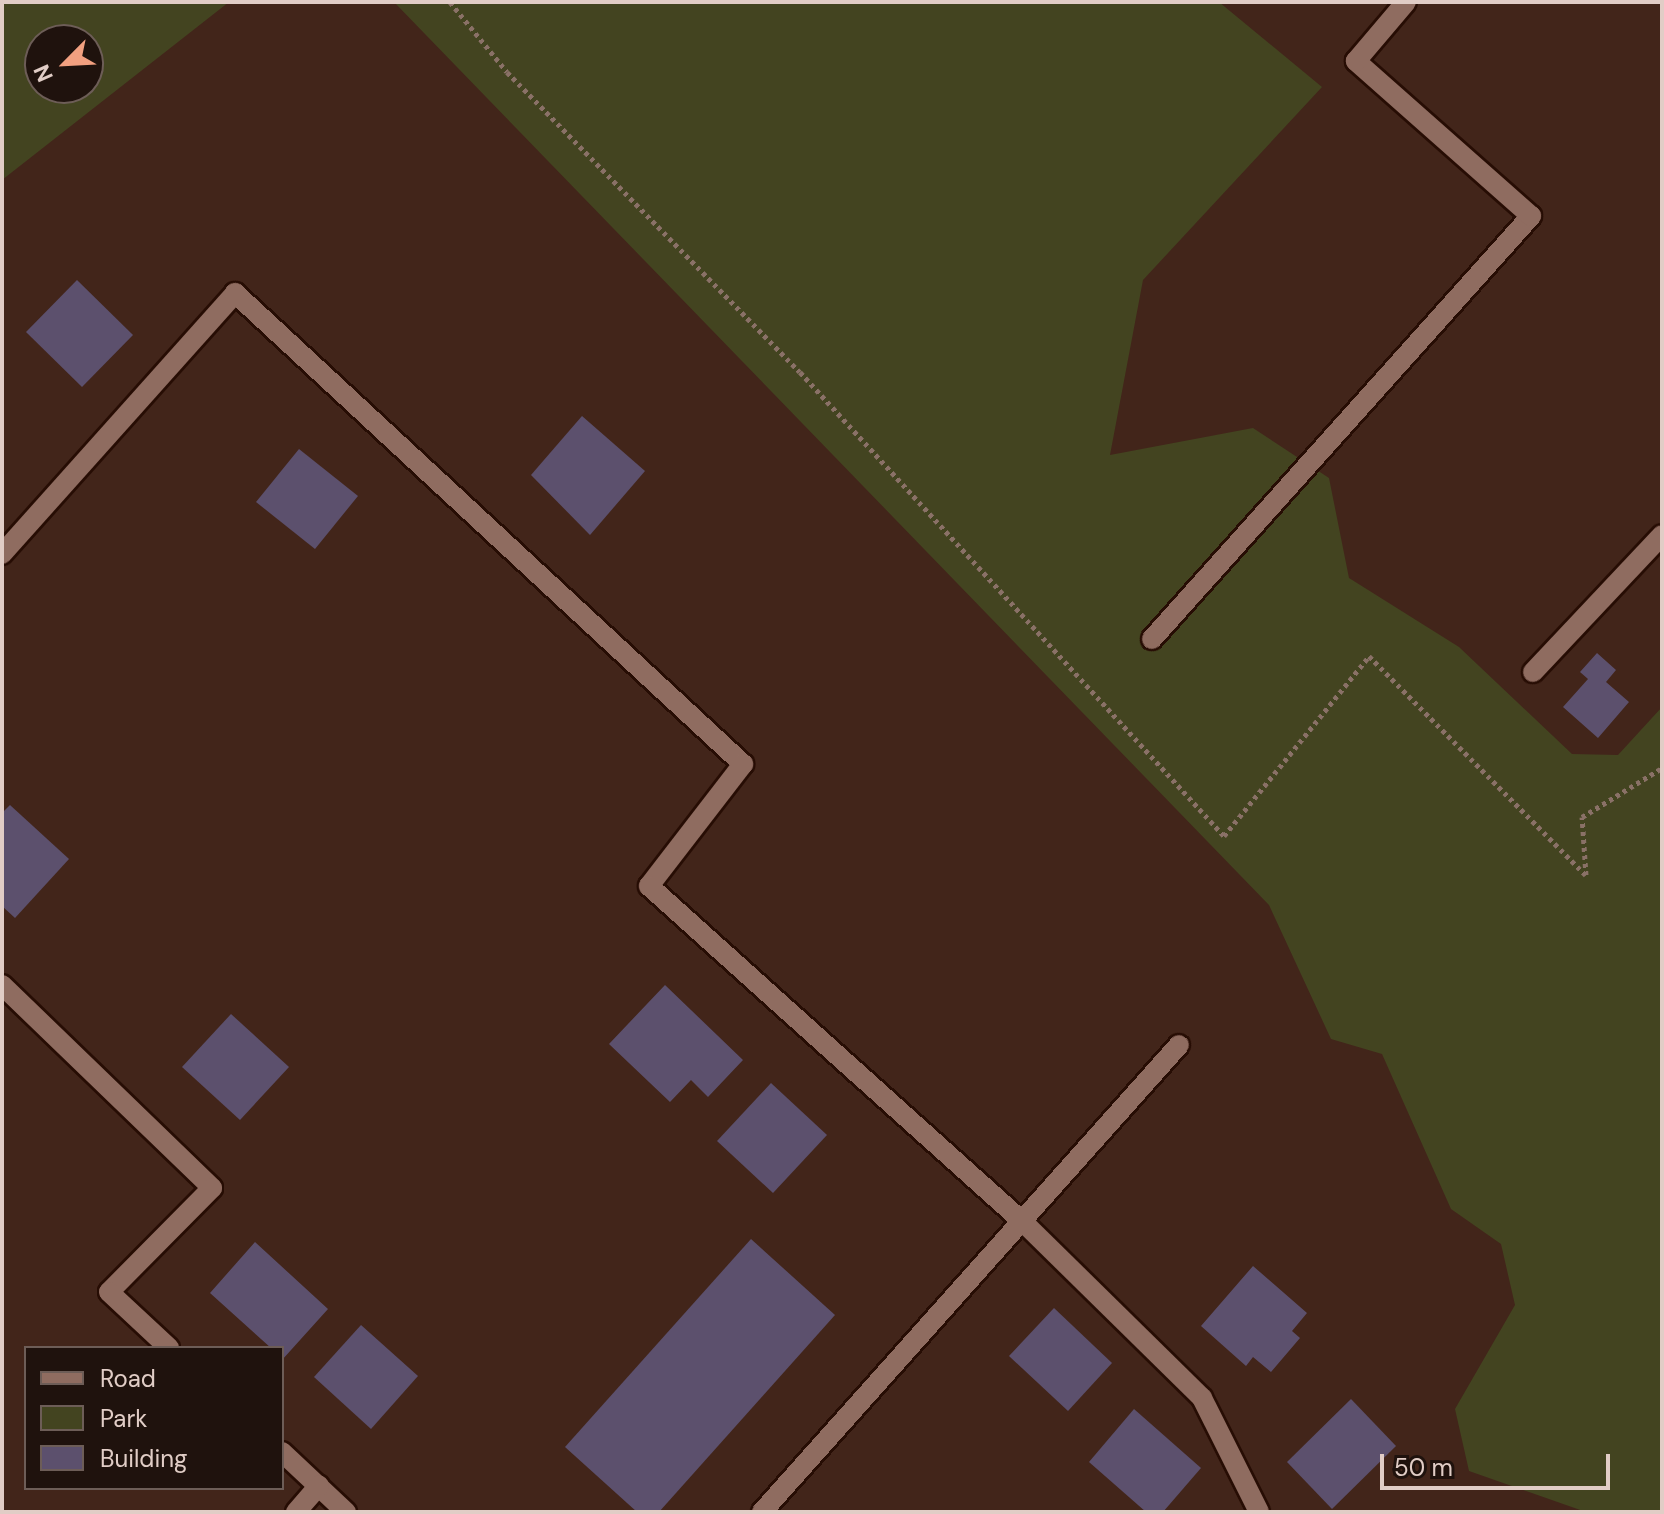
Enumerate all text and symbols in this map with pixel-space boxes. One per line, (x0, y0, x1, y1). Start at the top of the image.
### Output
north arrow (24, 24, 104, 104)
text: N (27, 60, 60, 86)
legend (24, 1346, 284, 1490)
text: Road (100, 1363, 156, 1394)
text: Park (100, 1403, 147, 1434)
scale bar (1384, 1438, 1614, 1488)
text: Building (100, 1443, 187, 1474)
text: 50 m (1394, 1452, 1453, 1483)

